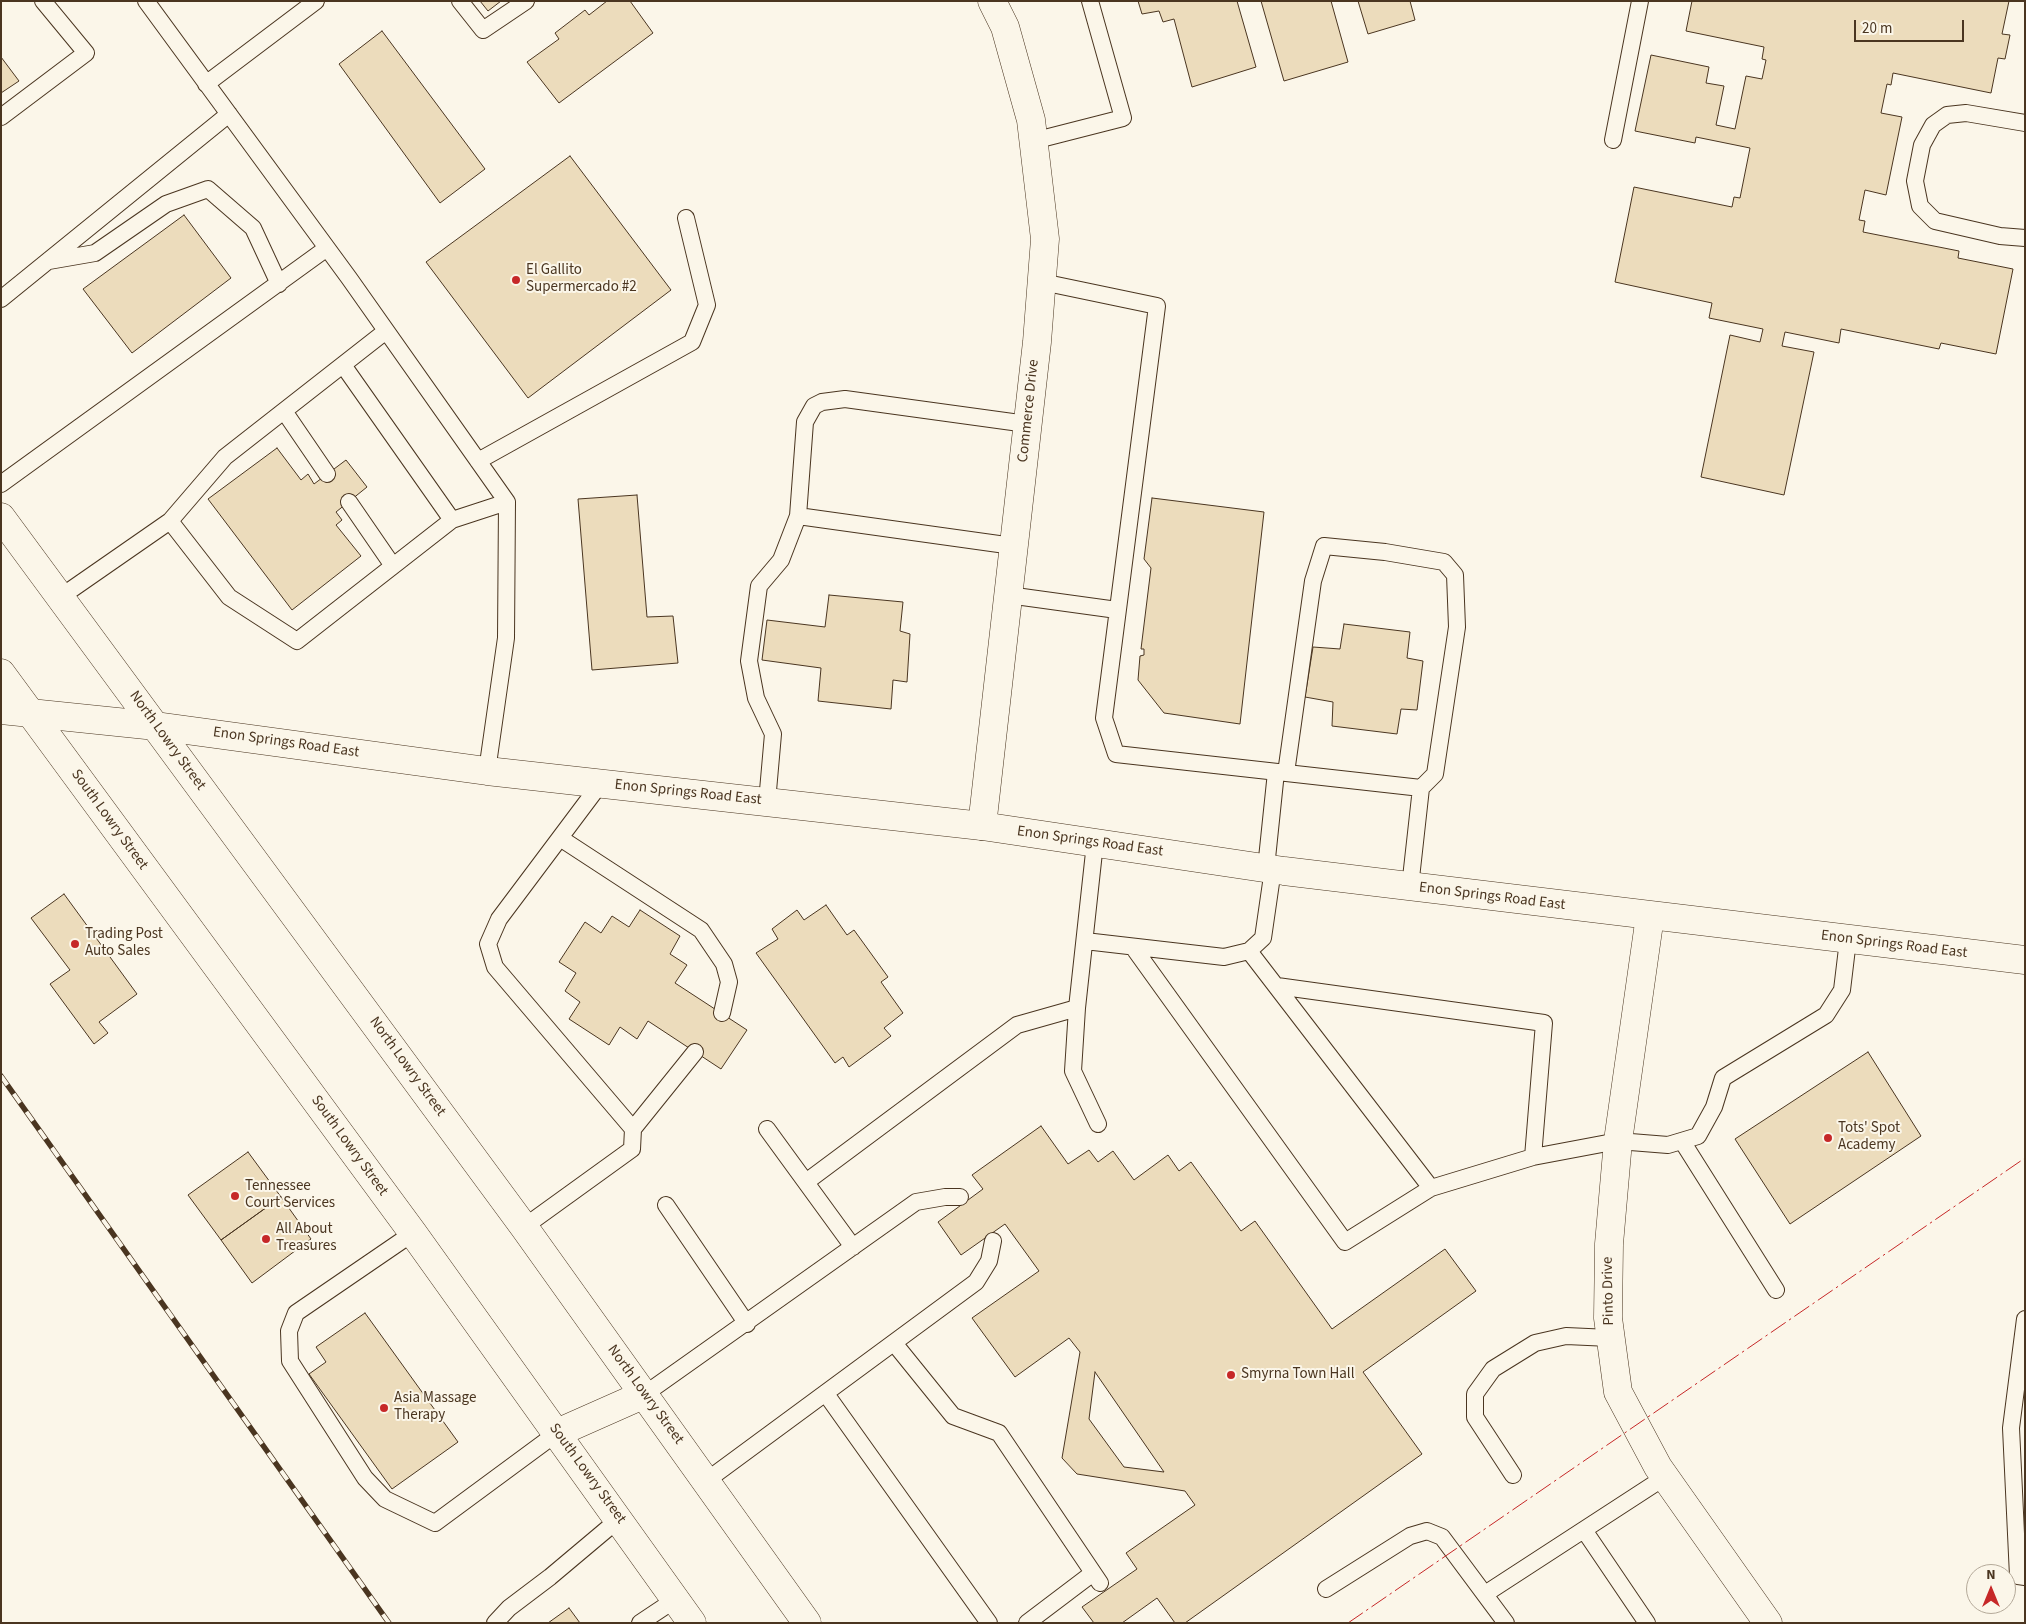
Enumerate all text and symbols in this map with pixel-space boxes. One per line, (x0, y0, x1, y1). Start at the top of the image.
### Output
scale bar (1856, 10, 1966, 42)
text: 20 m (1862, 18, 1892, 39)
place label: El Gallito Supermercado #2 (526, 262, 637, 297)
marker: El Gallito Supermercado #2 (510, 274, 522, 286)
street label: Commerce Drive (1015, 359, 1043, 463)
street label: North Lowry Street (125, 688, 209, 794)
street label: Enon Springs Road East (212, 724, 360, 762)
street label: South Lowry Street (67, 766, 151, 874)
street label: Enon Springs Road East (614, 776, 762, 810)
street label: Enon Springs Road East (1016, 823, 1164, 861)
street label: Enon Springs Road East (1418, 879, 1566, 915)
place label: Trading Post Auto Sales (85, 926, 163, 961)
street label: Enon Springs Road East (1820, 927, 1968, 963)
marker: Trading Post Auto Sales (69, 938, 81, 950)
street label: North Lowry Street (365, 1014, 449, 1120)
street label: South Lowry Street (307, 1092, 391, 1200)
place label: Tots' Spot Academy (1838, 1120, 1900, 1155)
marker: Tots' Spot Academy (1822, 1132, 1834, 1144)
place label: Tennessee Court Services (245, 1178, 335, 1213)
marker: Tennessee Court Services (229, 1190, 241, 1202)
place label: All About Treasures (276, 1221, 336, 1256)
marker: All About Treasures (260, 1233, 272, 1245)
street label: Pinto Drive (1599, 1256, 1619, 1326)
street label: North Lowry Street (603, 1342, 687, 1448)
place label: Smyrna Town Hall (1241, 1366, 1355, 1384)
marker: Smyrna Town Hall (1225, 1369, 1237, 1381)
place label: Asia Massage Therapy (394, 1390, 476, 1425)
marker: Asia Massage Therapy (378, 1402, 390, 1414)
street label: South Lowry Street (545, 1420, 629, 1528)
north arrow (1966, 1564, 2016, 1614)
text: N (1986, 1565, 1996, 1585)

